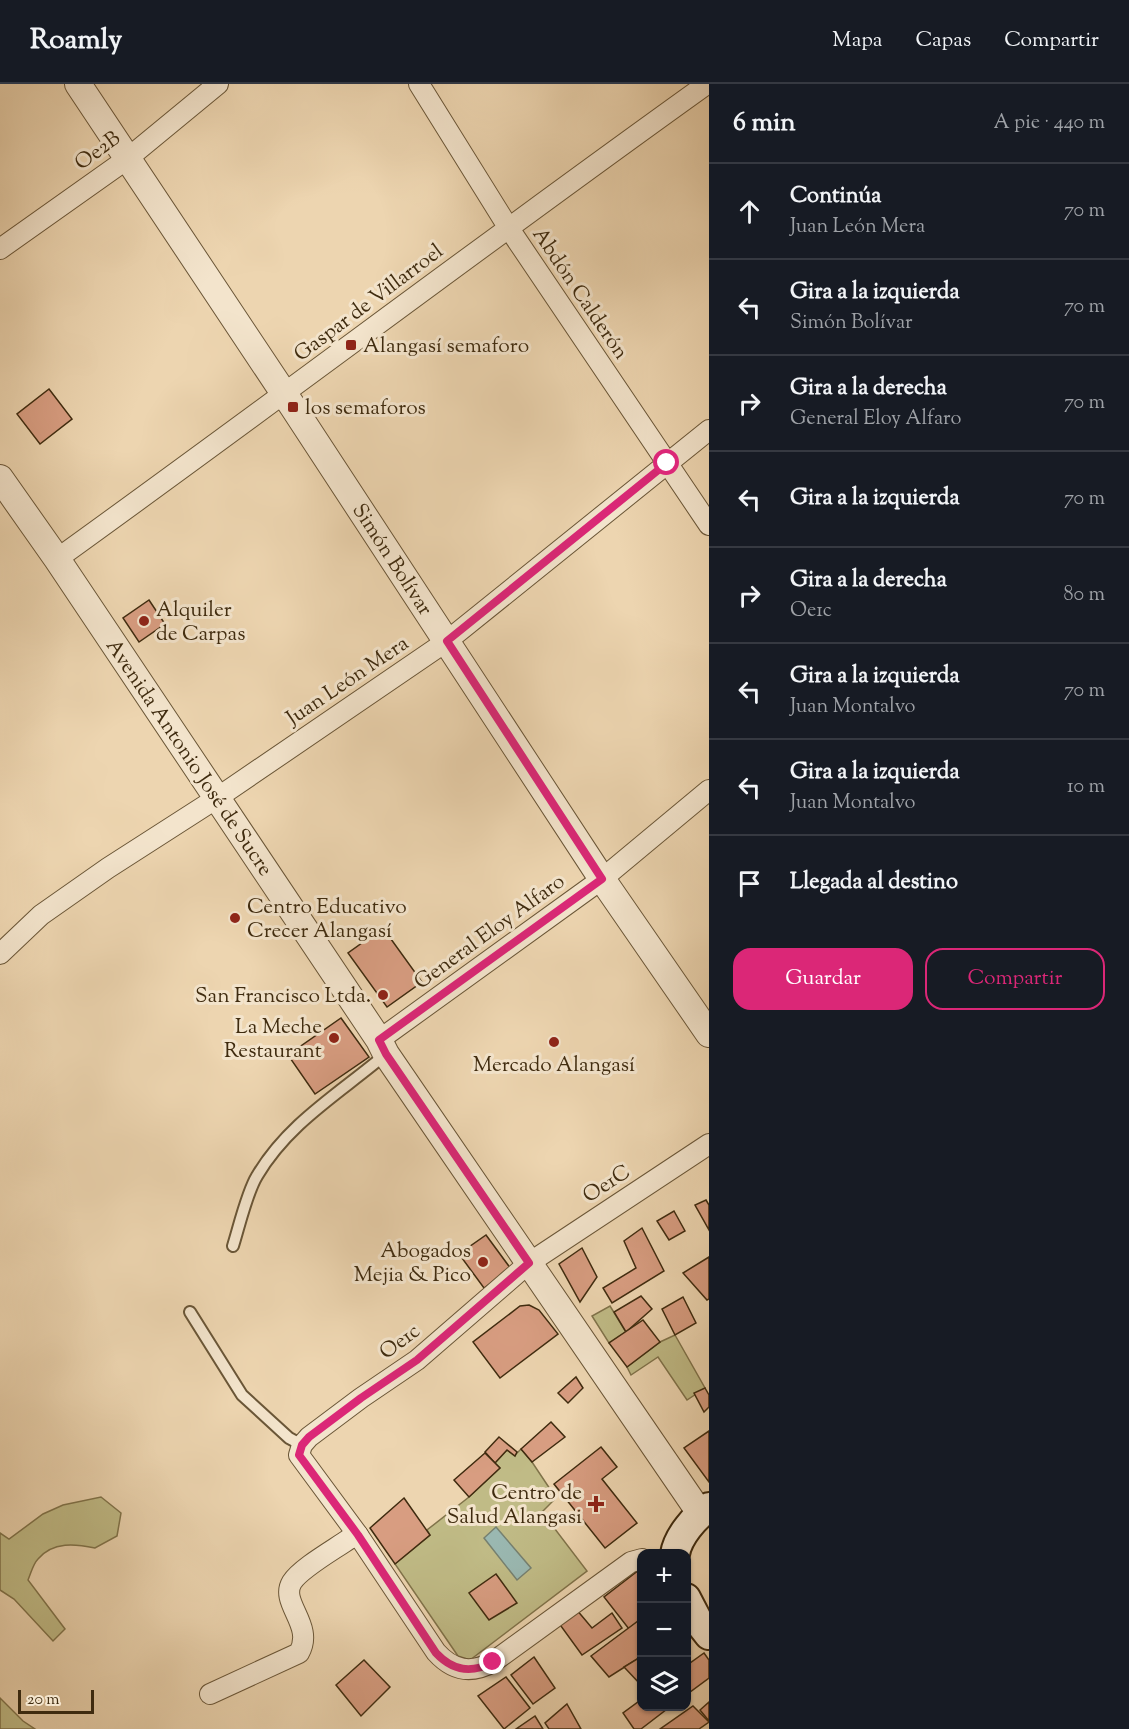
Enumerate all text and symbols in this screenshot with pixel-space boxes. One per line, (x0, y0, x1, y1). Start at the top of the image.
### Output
text: Roamly (30, 21, 122, 61)
text: Mapa (832, 26, 882, 56)
text: Capas (915, 26, 971, 56)
text: Compartir (1004, 26, 1099, 56)
text: 6 min (733, 105, 796, 142)
text: A pie · 440 m (994, 109, 1105, 138)
street label: Oe2B (69, 125, 127, 179)
text: Continúa (790, 181, 881, 213)
icon: ahead (733, 195, 766, 228)
text: 70 m (1064, 197, 1105, 226)
text: Juan León Mera (790, 213, 925, 242)
street label: Abdón Calderón (524, 222, 635, 366)
street label: Gaspar de Villarroel (288, 237, 450, 370)
text: Gira a la izquierda (790, 277, 960, 309)
icon: left (733, 291, 766, 324)
text: 70 m (1064, 293, 1105, 322)
text: Simón Bolívar (790, 309, 912, 338)
place label: Alangasí semaforo (363, 332, 529, 362)
marker: Alangasí semaforo (344, 338, 358, 352)
text: Gira a la derecha (790, 373, 947, 405)
icon: right (733, 387, 766, 420)
text: 70 m (1064, 389, 1105, 418)
place label: los semaforos (305, 394, 426, 424)
marker: los semaforos (286, 400, 300, 414)
text: General Eloy Alfaro (790, 405, 961, 434)
route start (653, 449, 679, 475)
icon: left (733, 483, 766, 516)
text: Gira a la izquierda (790, 483, 960, 515)
text: 70 m (1064, 485, 1105, 514)
street label: Simón Bolívar (344, 498, 439, 622)
text: Gira a la derecha (790, 565, 947, 597)
icon: right (733, 579, 766, 612)
text: 80 m (1064, 581, 1105, 610)
place label: Alquiler de Carpas (156, 596, 245, 650)
text: Oe1c (790, 597, 832, 626)
marker: Alquiler de Carpas (137, 614, 151, 628)
street label: Juan León Mera (280, 629, 416, 734)
street label: Avenida Antonio José de Sucre (98, 634, 279, 883)
text: Gira a la izquierda (790, 661, 960, 693)
icon: left (733, 675, 766, 708)
text: 70 m (1064, 677, 1105, 706)
text: Juan Montalvo (790, 693, 916, 722)
text: Gira a la izquierda (790, 757, 960, 789)
icon: left (733, 771, 766, 804)
text: 10 m (1067, 773, 1105, 802)
text: Juan Montalvo (790, 789, 916, 818)
icon: arrive (733, 867, 766, 900)
text: Llegada al destino (790, 867, 958, 899)
street label: General Eloy Alfaro (409, 868, 572, 998)
place label: Centro Educativo Crecer Alangasí (247, 893, 407, 947)
marker: Centro Educativo Crecer Alangasí (228, 911, 242, 925)
button: Guardar (733, 948, 913, 1010)
button: Compartir (925, 948, 1105, 1010)
place label: San Francisco Ltda. (195, 982, 371, 1012)
marker: San Francisco Ltda. (376, 988, 390, 1002)
place label: La Meche Restaurant (224, 1013, 322, 1067)
marker: La Meche Restaurant (327, 1031, 341, 1045)
marker: Mercado Alangasí (547, 1035, 561, 1049)
place label: Mercado Alangasí (473, 1051, 635, 1081)
street label: Oe1C (577, 1158, 637, 1211)
place label: Abogados Mejia & Pico (354, 1237, 471, 1291)
marker: Abogados Mejia & Pico (476, 1255, 490, 1269)
street label: Oe1c (374, 1317, 427, 1368)
place label: Centro de Salud Alangasi (447, 1479, 582, 1533)
marker: Centro de Salud Alangasi (587, 1495, 605, 1513)
map controls (637, 1549, 691, 1711)
button: + (637, 1549, 691, 1603)
button: − (637, 1603, 691, 1657)
route end (479, 1648, 505, 1674)
button: layers (637, 1657, 691, 1711)
scale bar (18, 1687, 94, 1714)
text: 20 m (27, 1689, 60, 1712)

